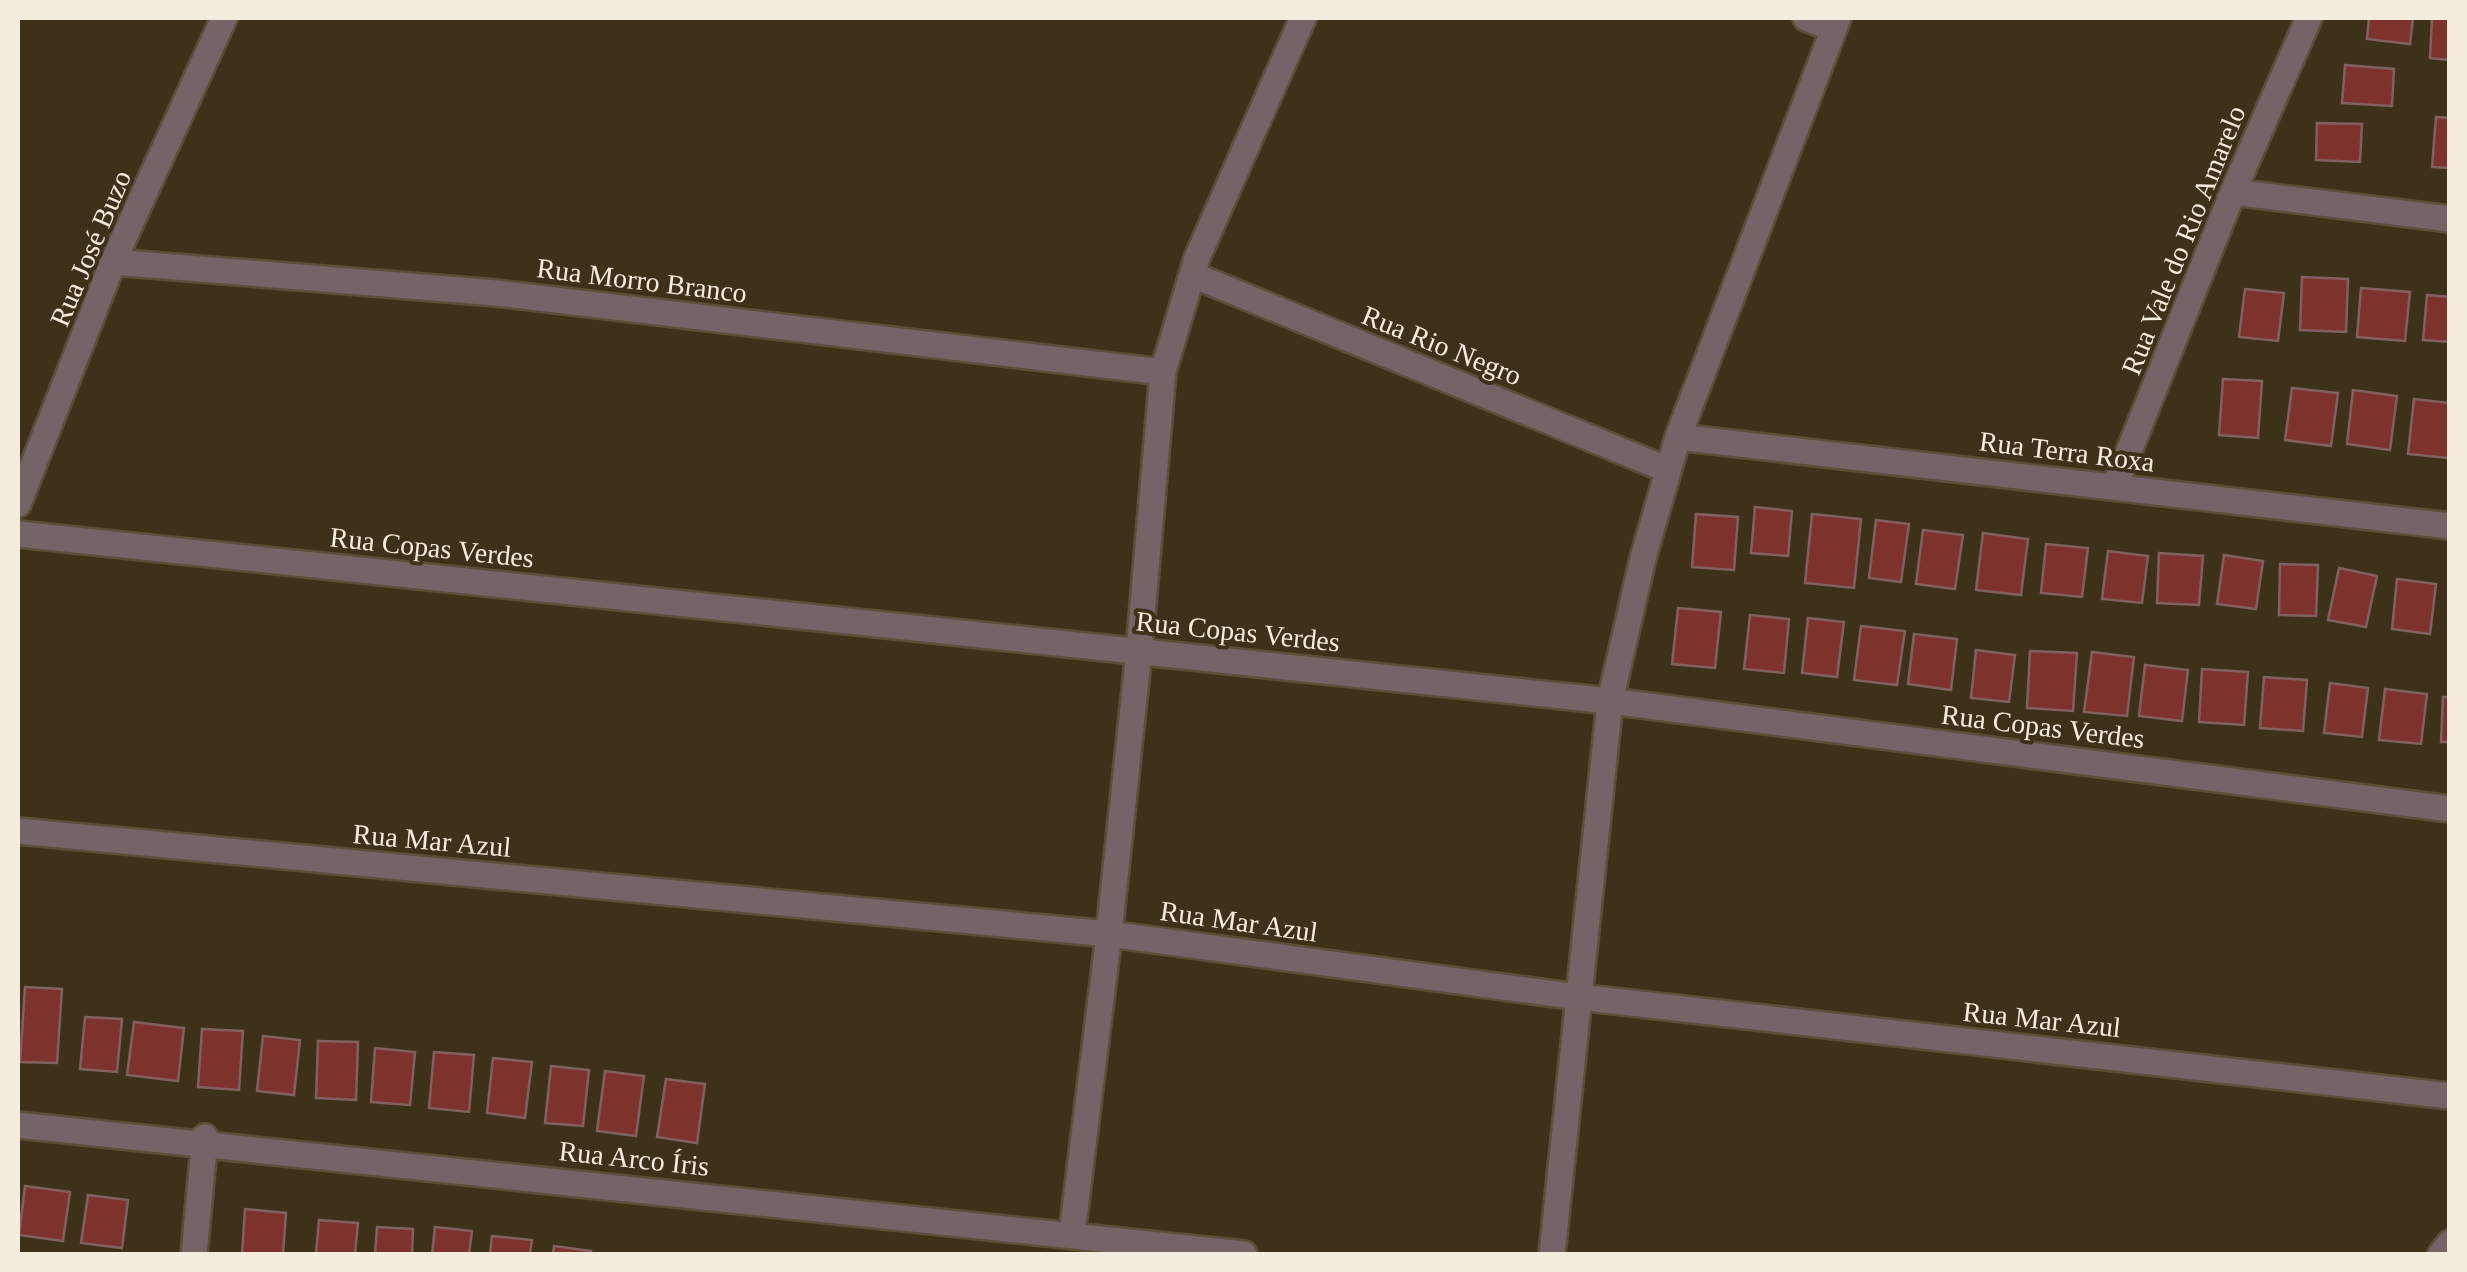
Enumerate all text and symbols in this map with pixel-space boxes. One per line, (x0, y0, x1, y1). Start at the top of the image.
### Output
street label: Rua Vale do Rio Amarelo (2115, 101, 2252, 379)
street label: Rua José Buzo (44, 166, 137, 331)
street label: Rua Morro Branco (535, 252, 749, 309)
street label: Rua Rio Negro (1357, 299, 1526, 392)
street label: Rua Terra Roxa (1978, 425, 2157, 478)
street label: Rua Copas Verdes (328, 521, 535, 574)
street label: Rua Copas Verdes (1134, 605, 1341, 658)
street label: Rua Copas Verdes (1939, 699, 2146, 754)
street label: Rua Mar Azul (352, 818, 513, 863)
street label: Rua Mar Azul (1158, 895, 1320, 948)
street label: Rua Mar Azul (1961, 996, 2123, 1043)
street label: Rua Arco Íris (557, 1135, 711, 1182)

